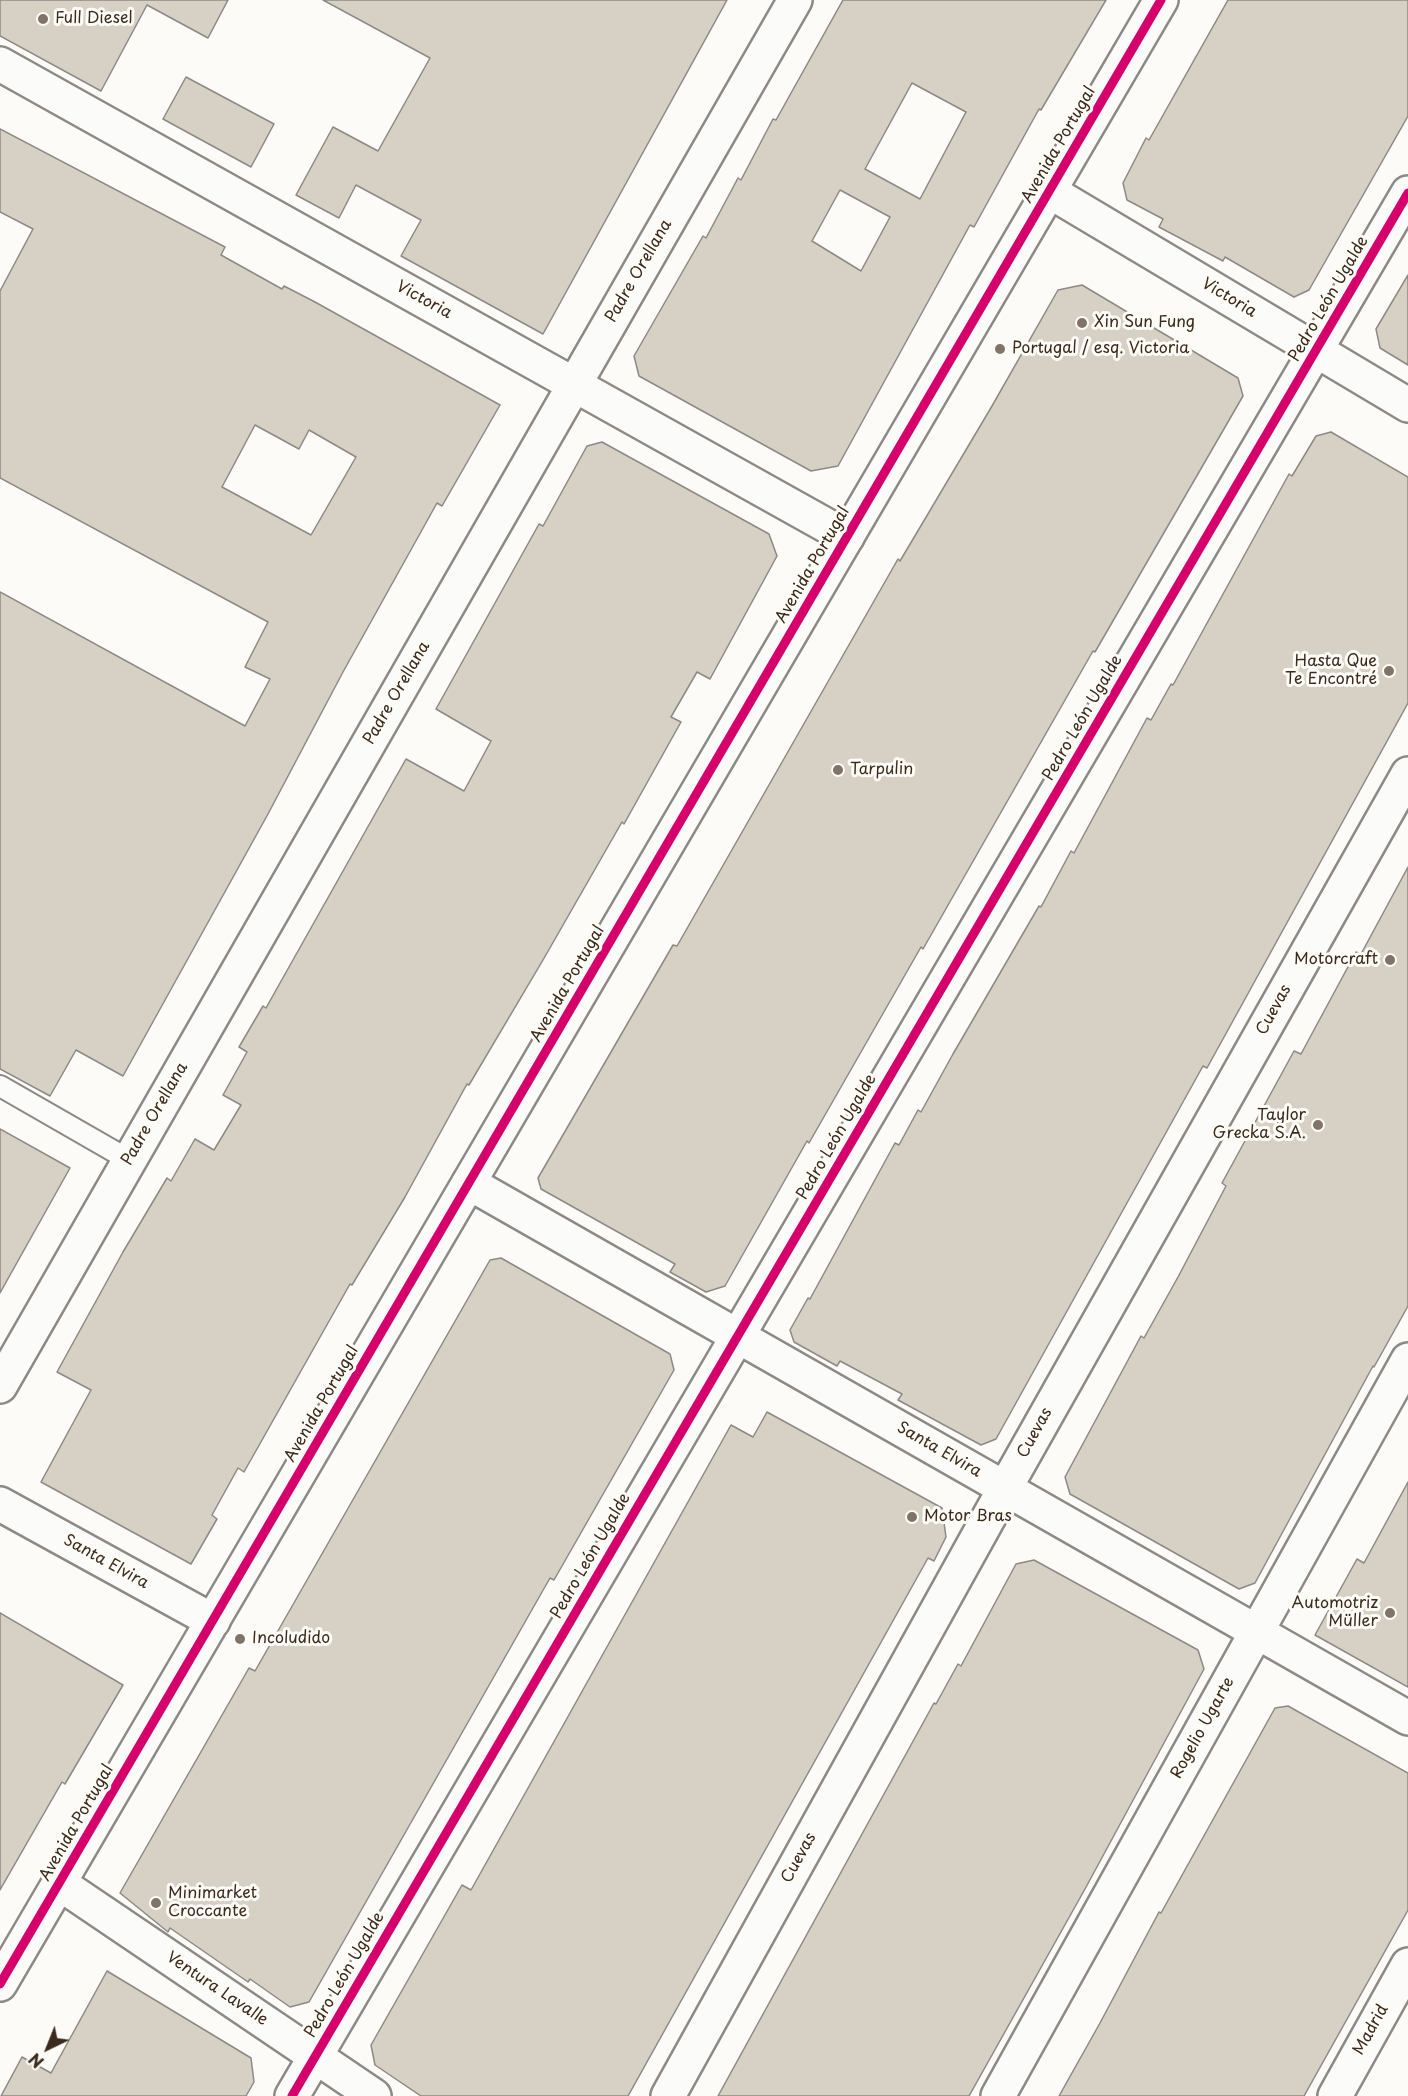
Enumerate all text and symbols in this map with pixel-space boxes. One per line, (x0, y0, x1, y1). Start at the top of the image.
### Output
place label: Full Diesel (55, 9, 133, 29)
marker: Full Diesel (36, 12, 50, 26)
street label: Avenida Portugal (1018, 83, 1100, 207)
street label: Padre Orellana (602, 216, 676, 326)
street label: Pedro León Ugalde (1285, 233, 1373, 365)
street label: Victoria (1198, 274, 1260, 322)
street label: Victoria (393, 277, 455, 323)
place label: Xin Sun Fung (1094, 313, 1195, 333)
marker: Xin Sun Fung (1075, 316, 1089, 330)
place label: Portugal / esq. Victoria (1012, 339, 1189, 359)
marker: Portugal / esq. Victoria (993, 342, 1007, 356)
street label: Avenida Portugal (772, 503, 854, 627)
street label: Padre Orellana (360, 638, 434, 748)
street label: Pedro León Ugalde (1039, 652, 1127, 784)
place label: Hasta Que Te Encontré (1285, 652, 1377, 690)
marker: Hasta Que Te Encontré (1382, 664, 1396, 678)
place label: Tarpulin (850, 760, 913, 780)
marker: Tarpulin (831, 763, 845, 777)
street label: Avenida Portugal (527, 922, 609, 1046)
place label: Motorcraft (1294, 950, 1378, 970)
marker: Motorcraft (1383, 953, 1397, 967)
street label: Cuevas (1252, 982, 1296, 1038)
street label: Padre Orellana (118, 1059, 192, 1169)
street label: Pedro León Ugalde (793, 1071, 881, 1203)
place label: Taylor Grecka S.A. (1213, 1106, 1306, 1144)
marker: Taylor Grecka S.A. (1311, 1118, 1325, 1132)
street label: Avenida Portugal (281, 1342, 363, 1466)
street label: Cuevas (1013, 1405, 1057, 1461)
street label: Santa Elvira (893, 1418, 985, 1482)
street label: Pedro León Ugalde (547, 1490, 635, 1622)
place label: Motor Bras (924, 1507, 1012, 1527)
marker: Motor Bras (905, 1510, 919, 1524)
street label: Santa Elvira (60, 1531, 152, 1593)
place label: Automotriz Müller (1292, 1594, 1378, 1632)
marker: Automotriz Müller (1383, 1606, 1397, 1620)
place label: Incoludido (252, 1629, 330, 1649)
marker: Incoludido (233, 1632, 247, 1646)
street label: Rogelio Ugarte (1167, 1674, 1239, 1782)
street label: Avenida Portugal (36, 1761, 118, 1885)
street label: Cuevas (777, 1830, 821, 1886)
place label: Minimarket Croccante (168, 1884, 257, 1922)
marker: Minimarket Croccante (149, 1896, 163, 1910)
street label: Pedro León Ugalde (301, 1909, 389, 2041)
street label: Ventura Lavalle (163, 1948, 271, 2030)
street label: Madrid (1349, 2001, 1393, 2059)
north arrow (18, 2018, 78, 2078)
text: N (23, 2048, 49, 2074)

